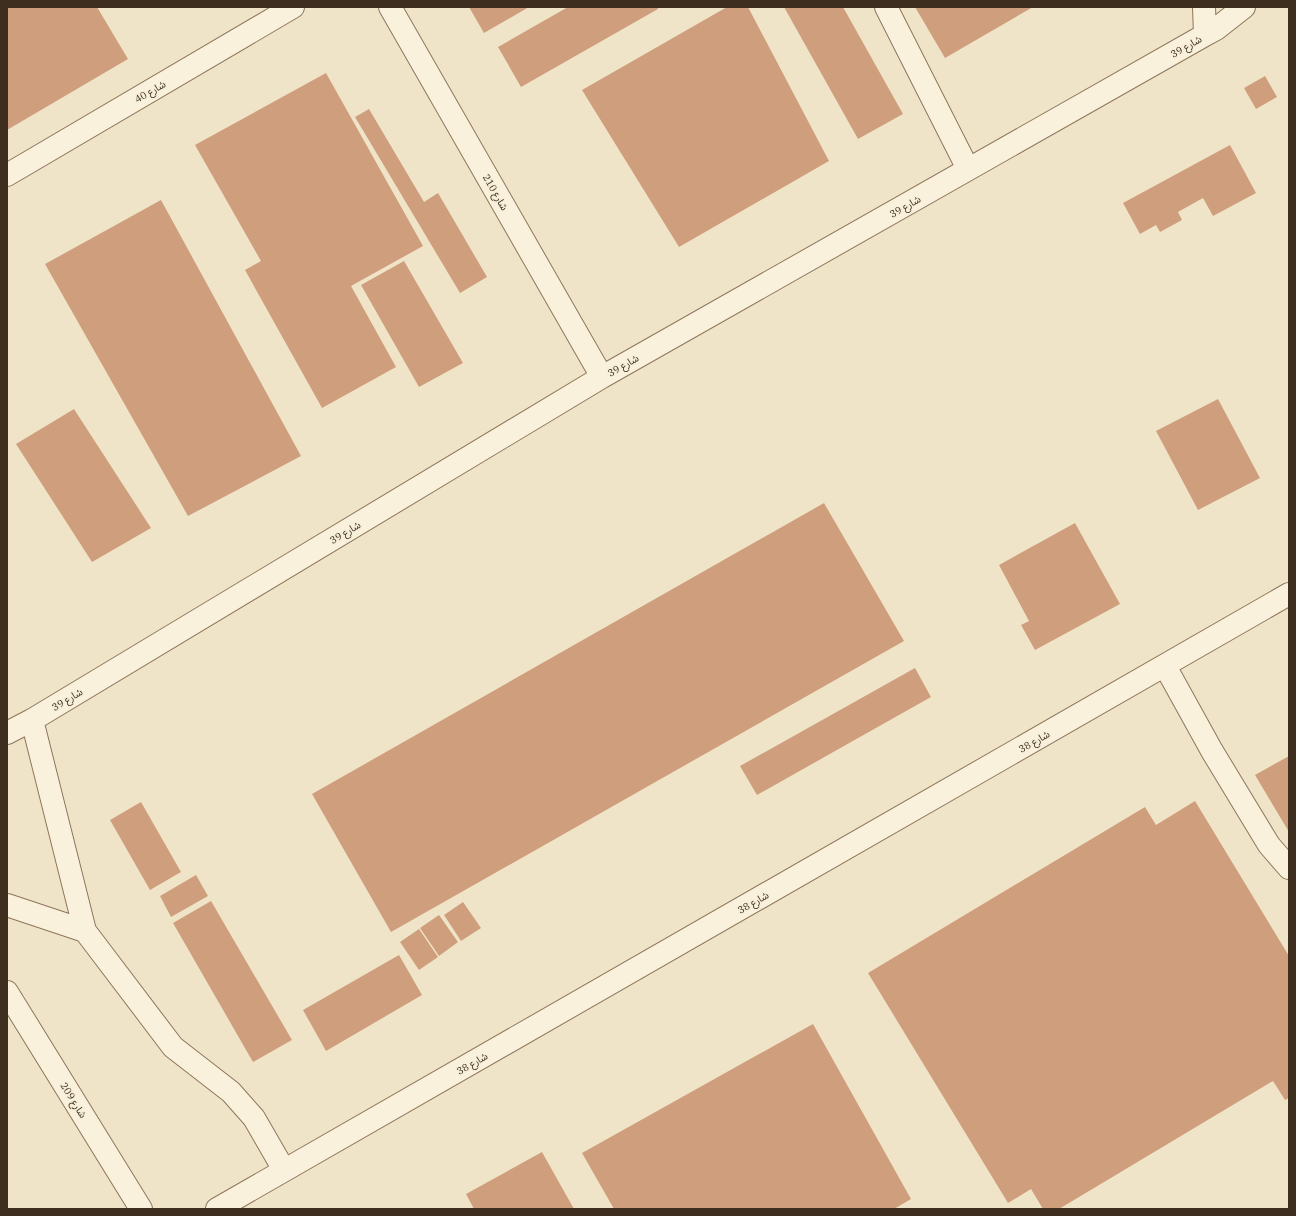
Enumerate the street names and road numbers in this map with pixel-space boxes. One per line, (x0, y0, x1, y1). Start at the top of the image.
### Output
street label: شارع 39 (1168, 32, 1205, 61)
street label: شارع 40 (132, 77, 169, 106)
street label: شارع 210 (479, 172, 511, 213)
street label: شارع 39 (887, 192, 924, 221)
street label: شارع 39 (605, 351, 642, 380)
street label: شارع 39 (327, 518, 364, 548)
street label: شارع 39 (49, 685, 86, 715)
street label: شارع 38 (1016, 727, 1053, 756)
street label: شارع 38 (735, 888, 772, 917)
street label: شارع 38 (454, 1049, 491, 1078)
street label: شارع 209 (57, 1080, 90, 1121)

